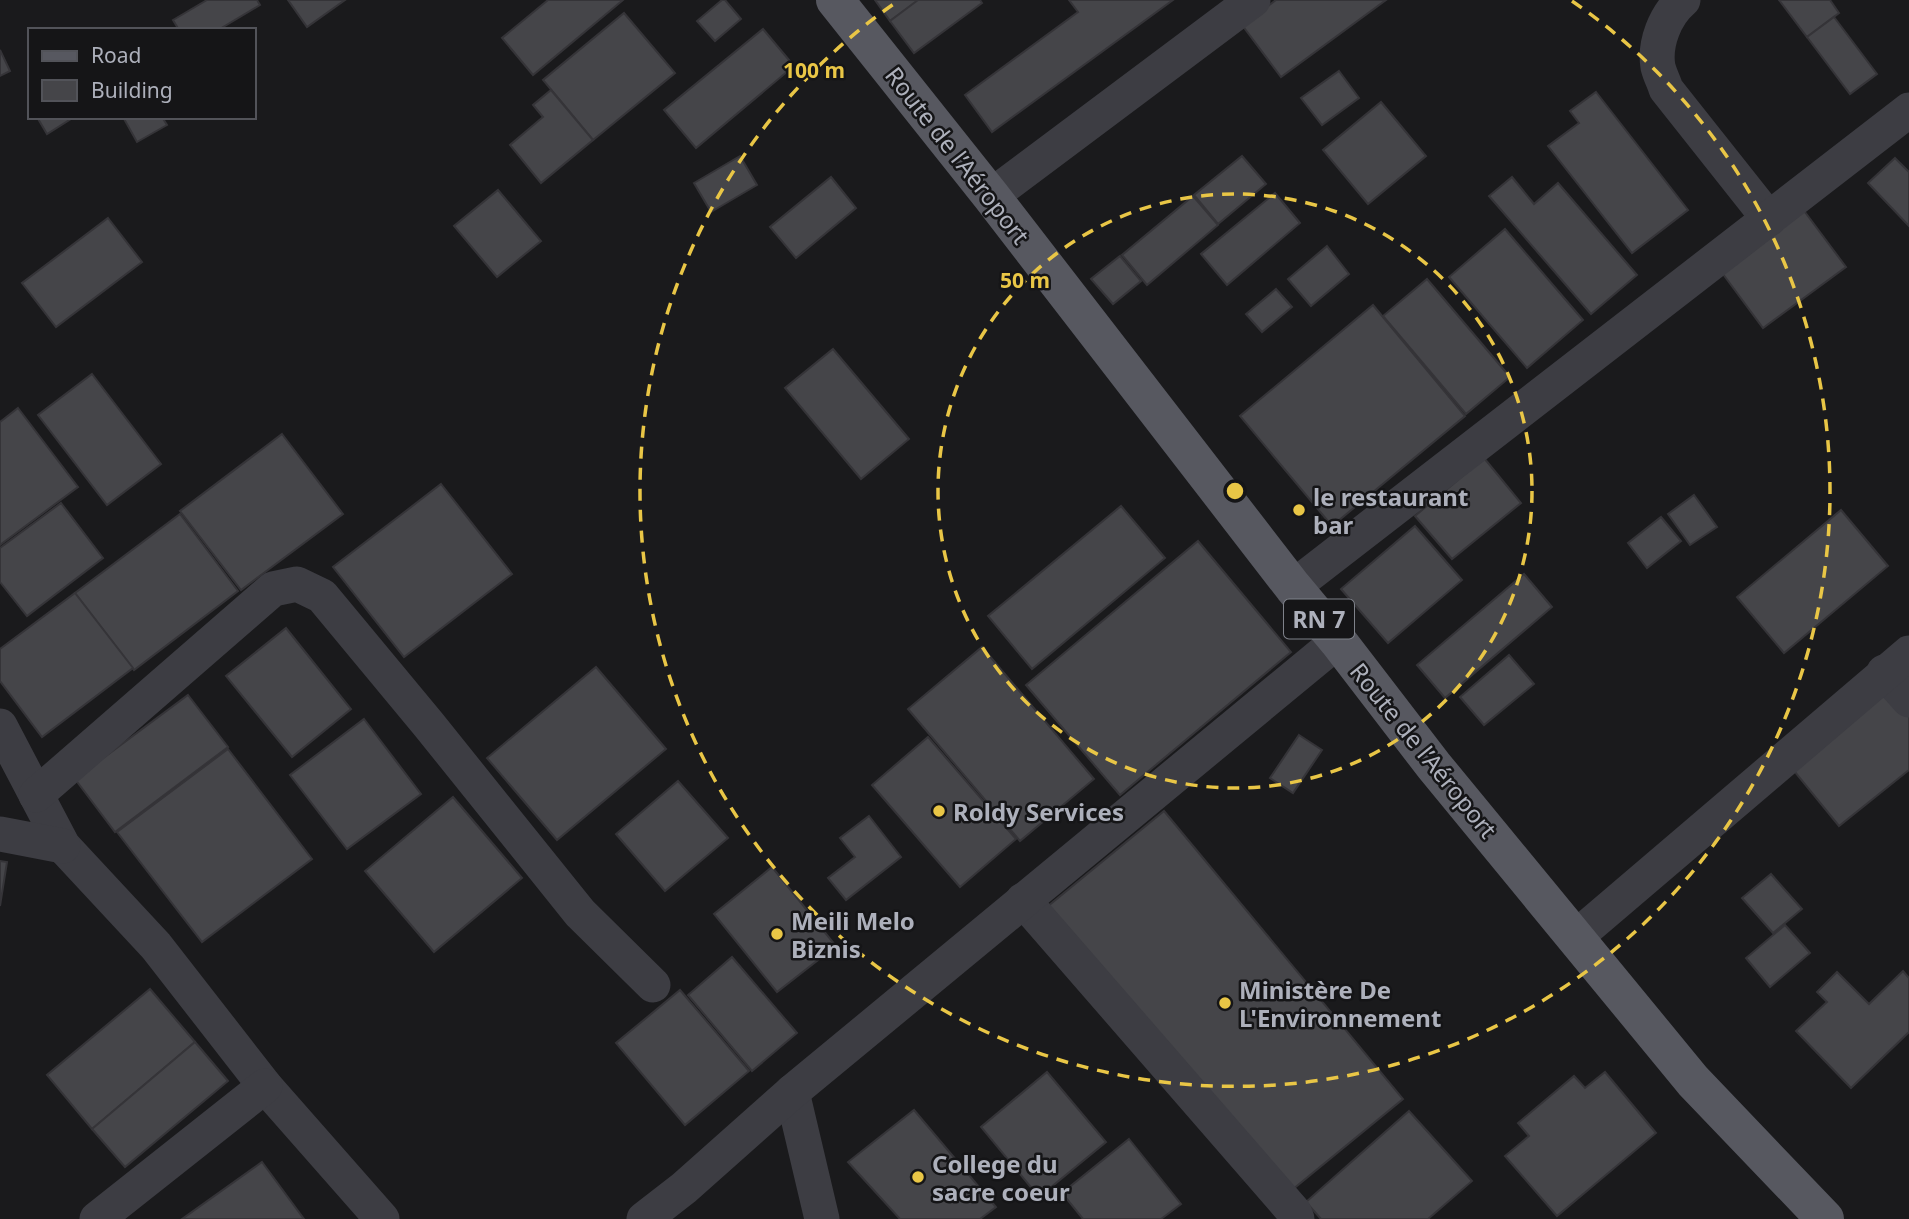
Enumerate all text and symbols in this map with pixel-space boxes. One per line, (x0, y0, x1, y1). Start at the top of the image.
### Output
legend (28, 28, 256, 119)
text: Road (91, 41, 141, 69)
text: 100 m (783, 56, 845, 84)
street label: Route de l’Aéroport (878, 59, 1038, 251)
text: Building (91, 76, 173, 104)
text: 50 m (1000, 266, 1050, 294)
centre of rings (1223, 479, 1247, 503)
place label: le restaurant bar (1313, 480, 1468, 541)
marker: le restaurant bar (1291, 502, 1307, 518)
road number: RN 7 (1284, 600, 1354, 638)
street label: Route de l’Aéroport (1343, 655, 1505, 845)
place label: Roldy Services (953, 795, 1124, 828)
marker: Roldy Services (931, 803, 947, 819)
place label: Meili Melo Biznis (791, 904, 915, 965)
marker: Meili Melo Biznis (769, 926, 785, 942)
place label: Ministère De L'Environnement (1239, 973, 1441, 1034)
marker: Ministère De L'Environnement (1217, 995, 1233, 1011)
place label: College du sacre coeur (932, 1147, 1070, 1208)
marker: College du sacre coeur (910, 1169, 926, 1185)

